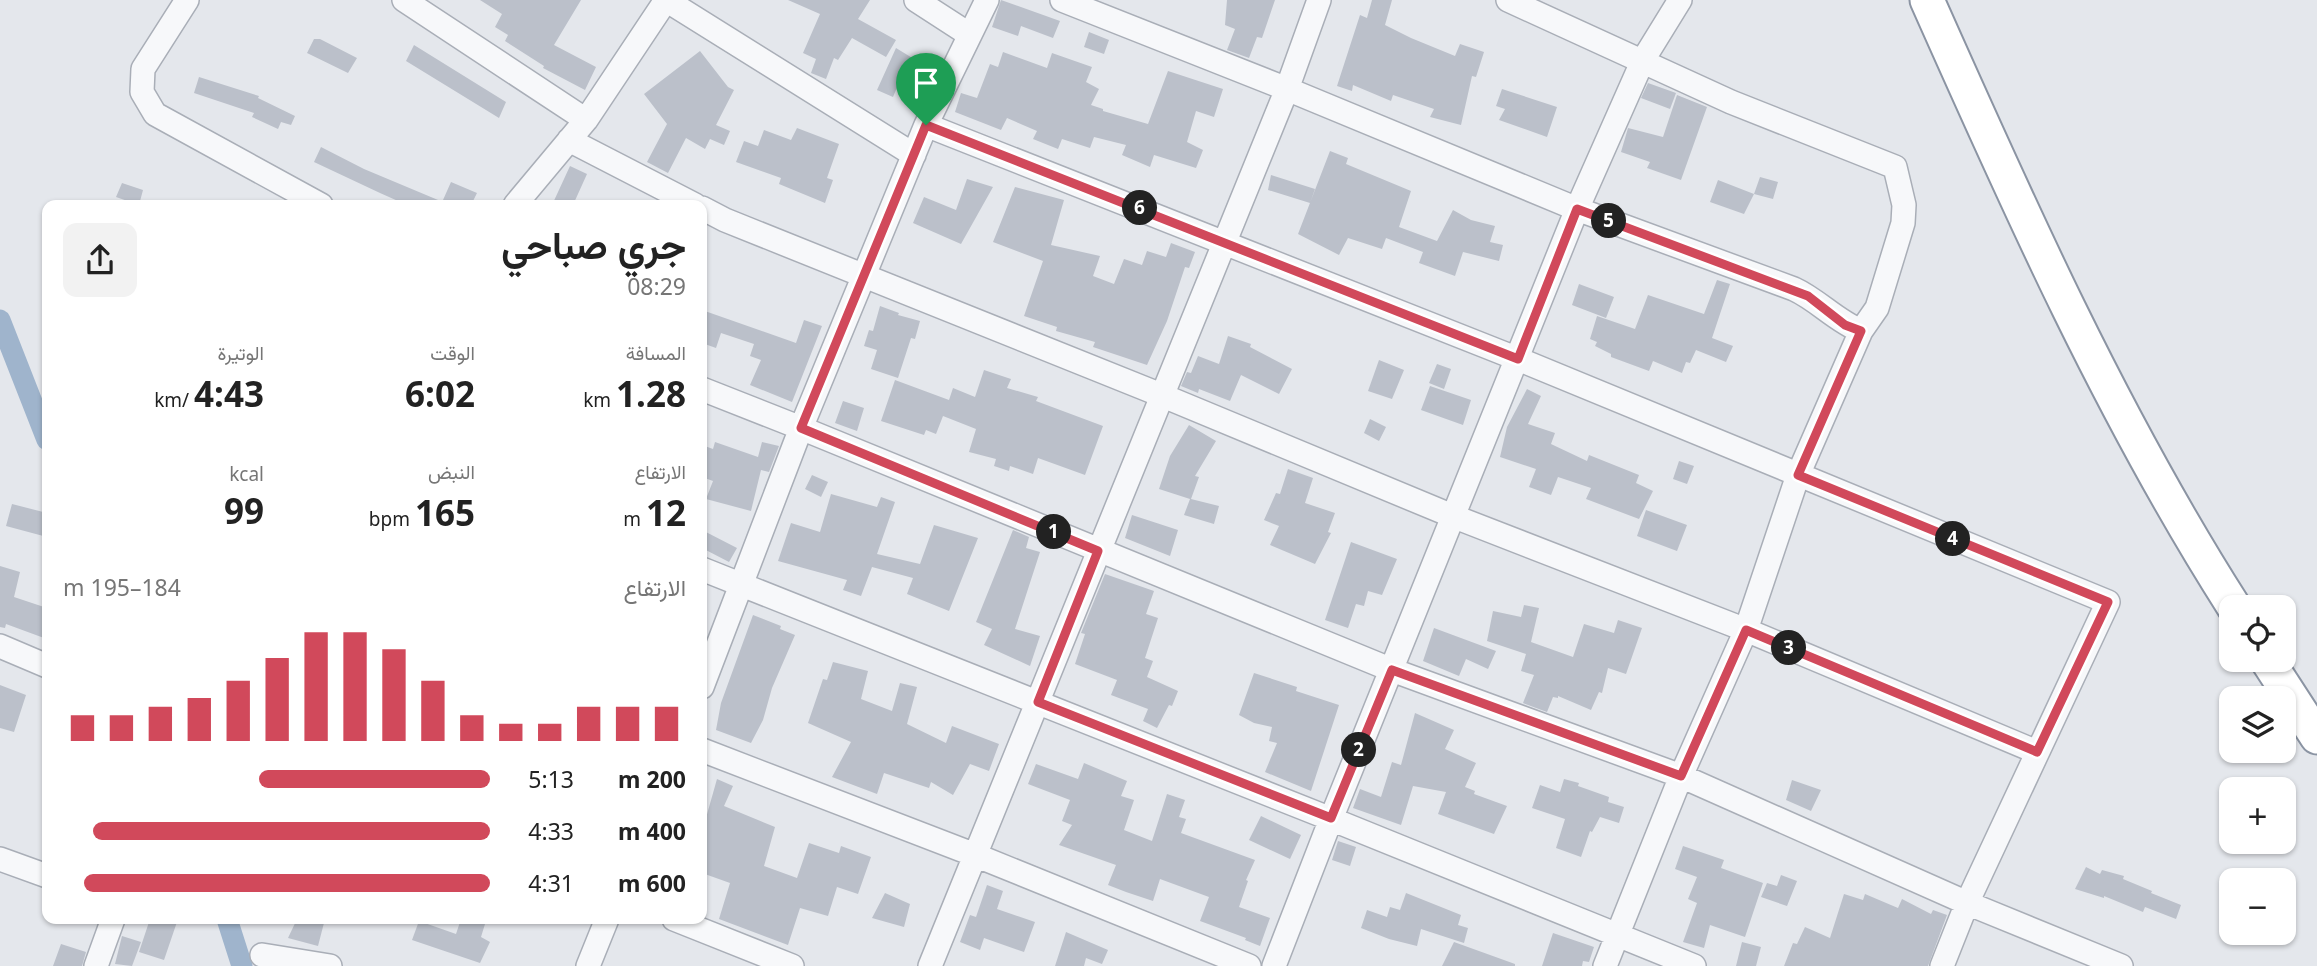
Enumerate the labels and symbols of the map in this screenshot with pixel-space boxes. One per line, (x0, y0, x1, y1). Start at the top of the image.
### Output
pin (896, 53, 956, 125)
pin: 6 (1122, 190, 1158, 226)
pin: 5 (1592, 204, 1626, 238)
pin: 1 (1036, 514, 1072, 550)
pin: 4 (1936, 522, 1970, 556)
pin: 3 (1772, 630, 1806, 666)
pin: 2 (1342, 732, 1376, 768)

